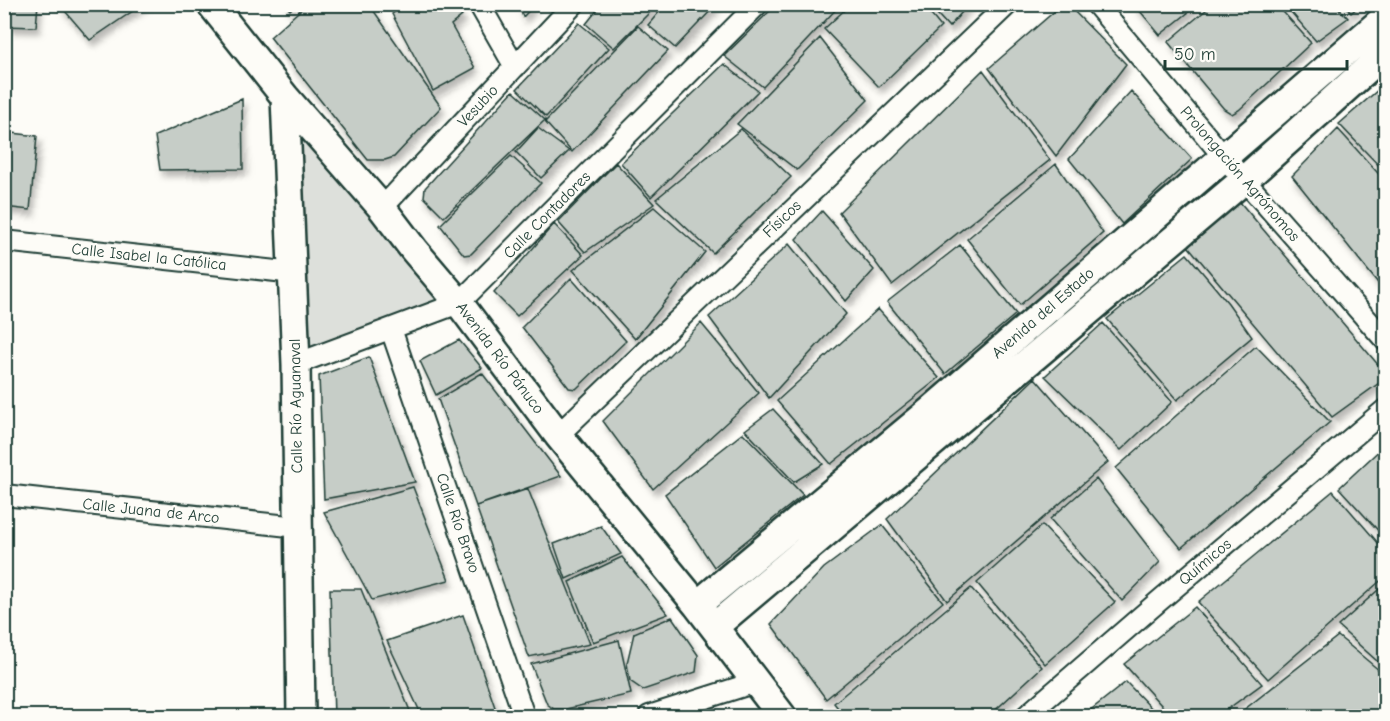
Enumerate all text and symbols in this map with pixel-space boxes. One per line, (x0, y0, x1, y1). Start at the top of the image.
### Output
scale bar (1165, 33, 1346, 71)
text: 50 m (1174, 44, 1216, 65)
street label: Vesubio (454, 81, 502, 131)
street label: Prolongación Agrónomos (1177, 103, 1304, 245)
street label: Calle Contadores (500, 168, 594, 262)
street label: Físicos (759, 196, 805, 241)
street label: Calle Isabel la Católica (71, 240, 227, 274)
street label: Avenida del Estado (988, 264, 1098, 362)
street label: Avenida Río Pánuco (452, 299, 548, 417)
street label: Calle Río Aguanaval (286, 338, 306, 474)
street label: Calle Río Bravo (432, 471, 484, 575)
street label: Calle Juana de Arco (82, 495, 220, 527)
street label: Químicos (1175, 535, 1235, 589)

